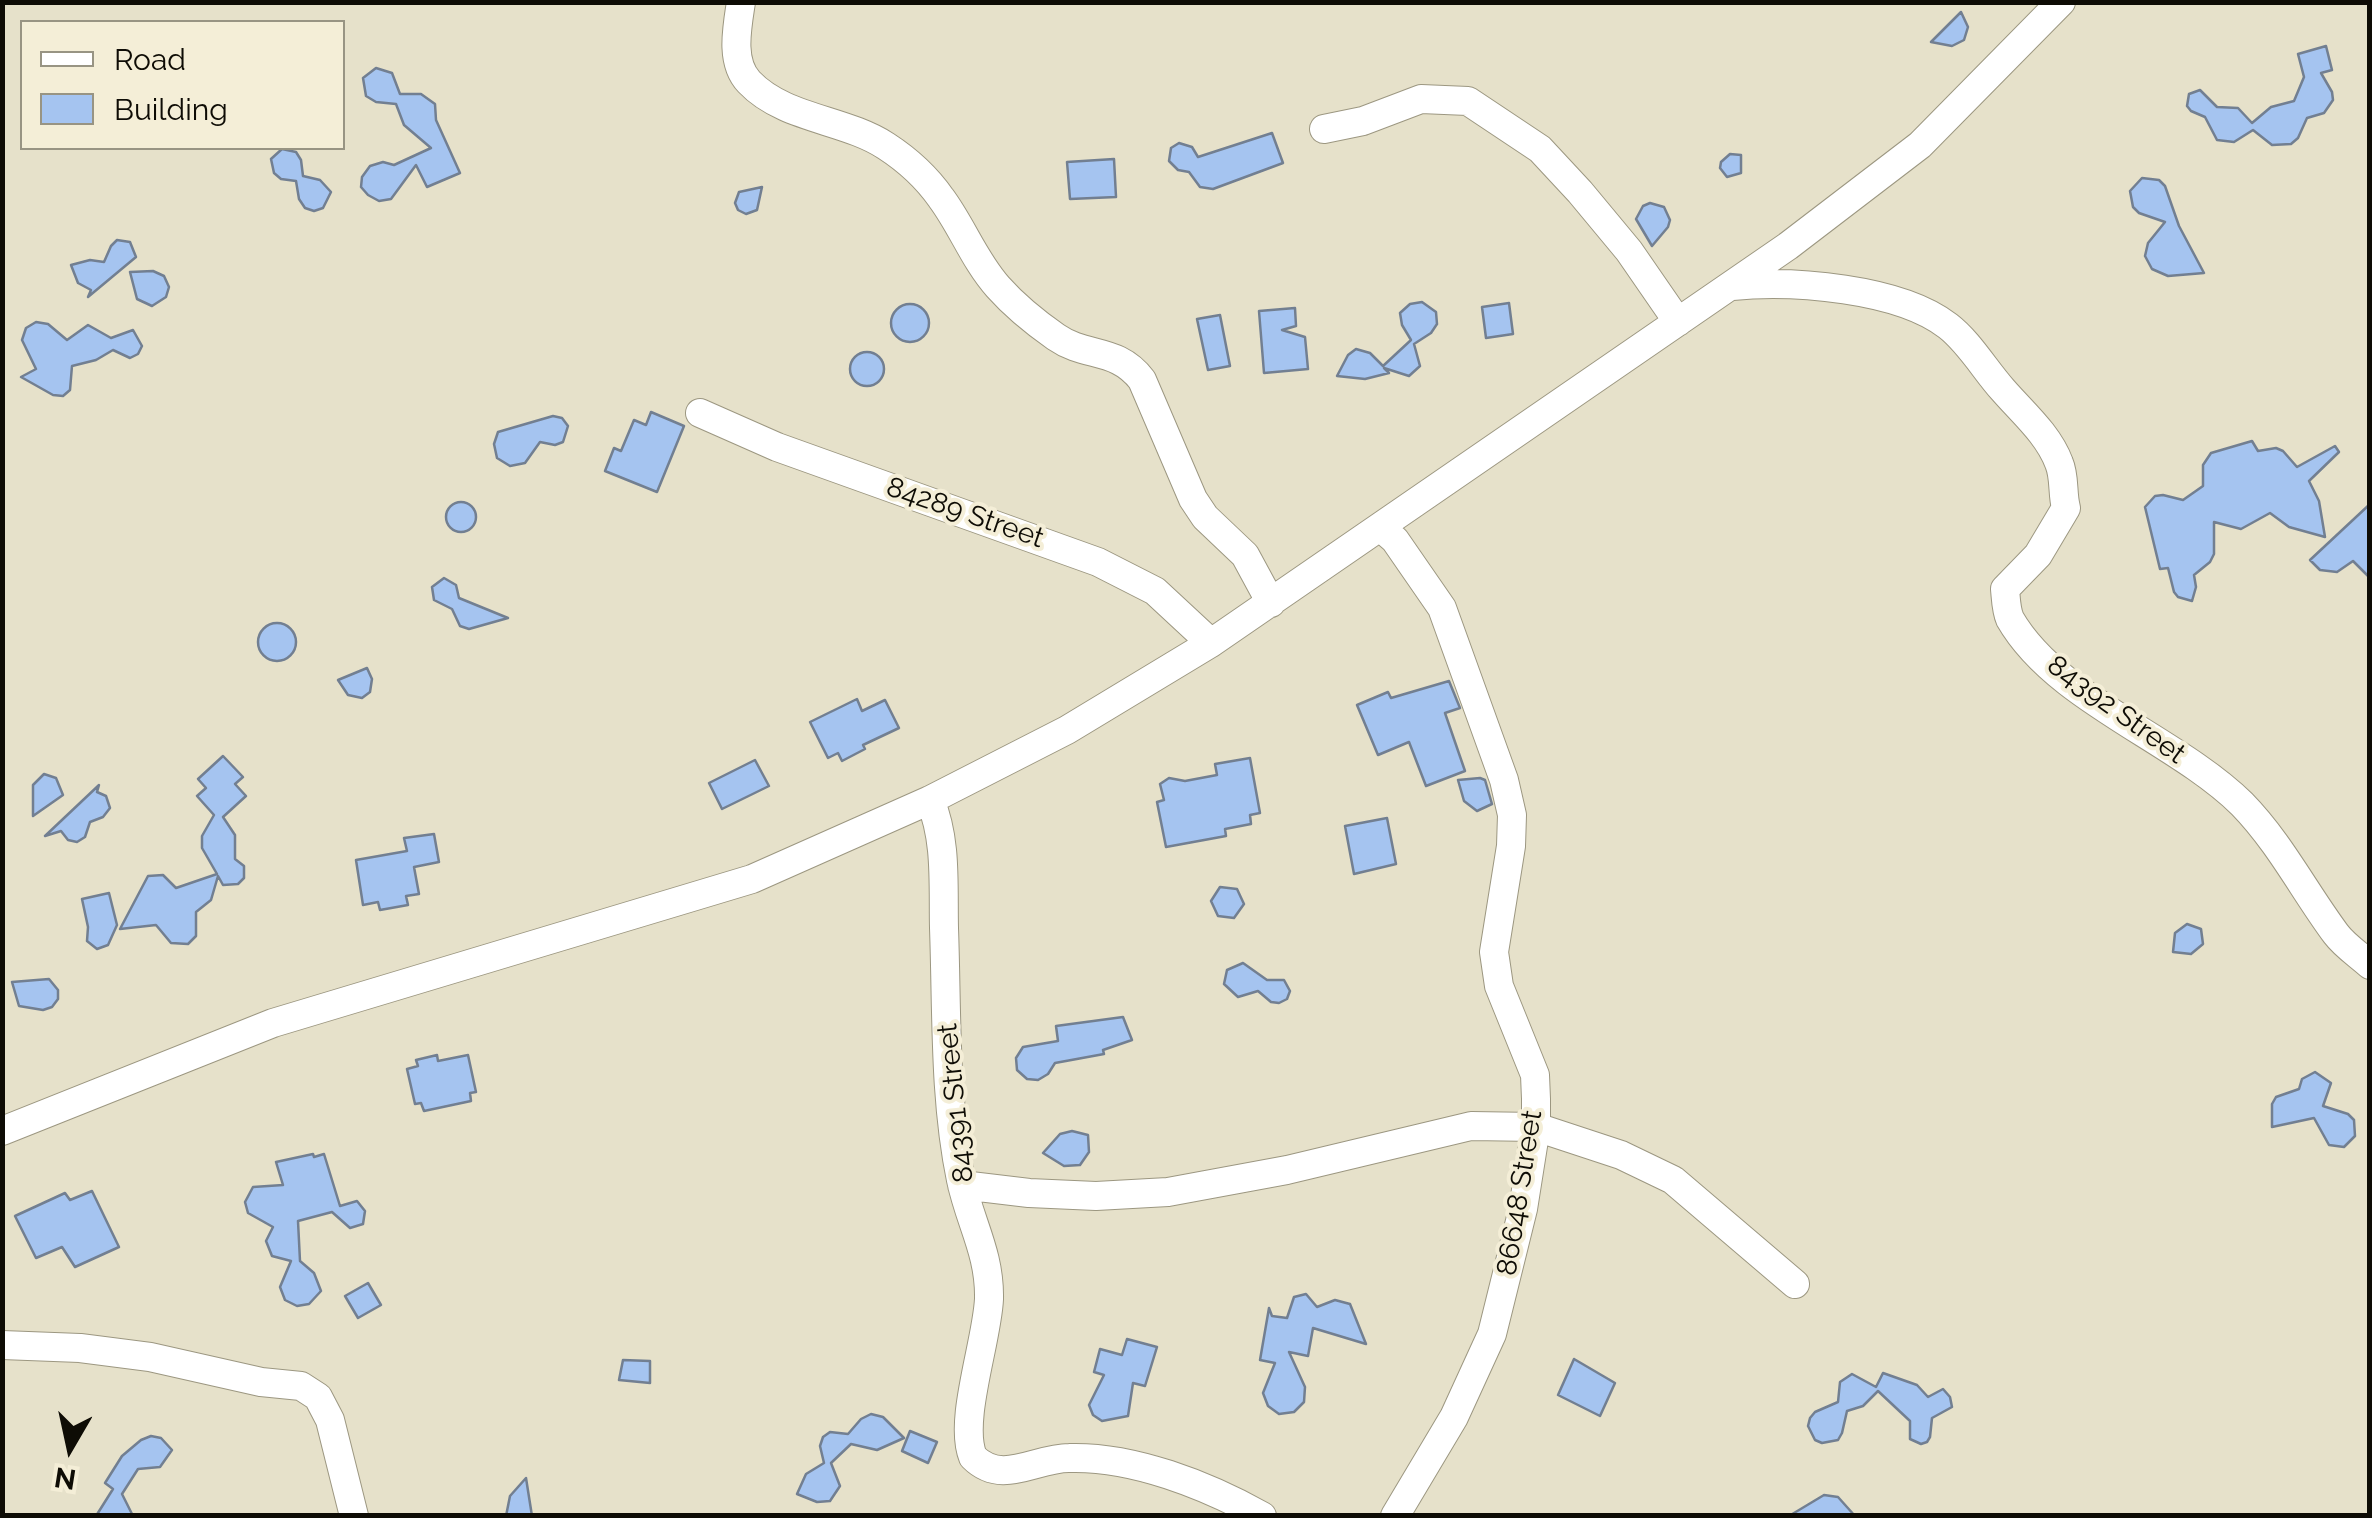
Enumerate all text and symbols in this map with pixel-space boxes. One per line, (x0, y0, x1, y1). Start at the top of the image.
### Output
legend (20, 20, 345, 150)
text: Road (114, 42, 186, 77)
text: Building (114, 92, 228, 127)
street label: 84289 Street (882, 470, 1048, 556)
street label: 84392 Street (2040, 649, 2192, 771)
street label: 84391 Street (931, 1022, 981, 1184)
street label: 86648 Street (1490, 1108, 1550, 1278)
north arrow (20, 1398, 120, 1498)
text: N (52, 1460, 78, 1496)

